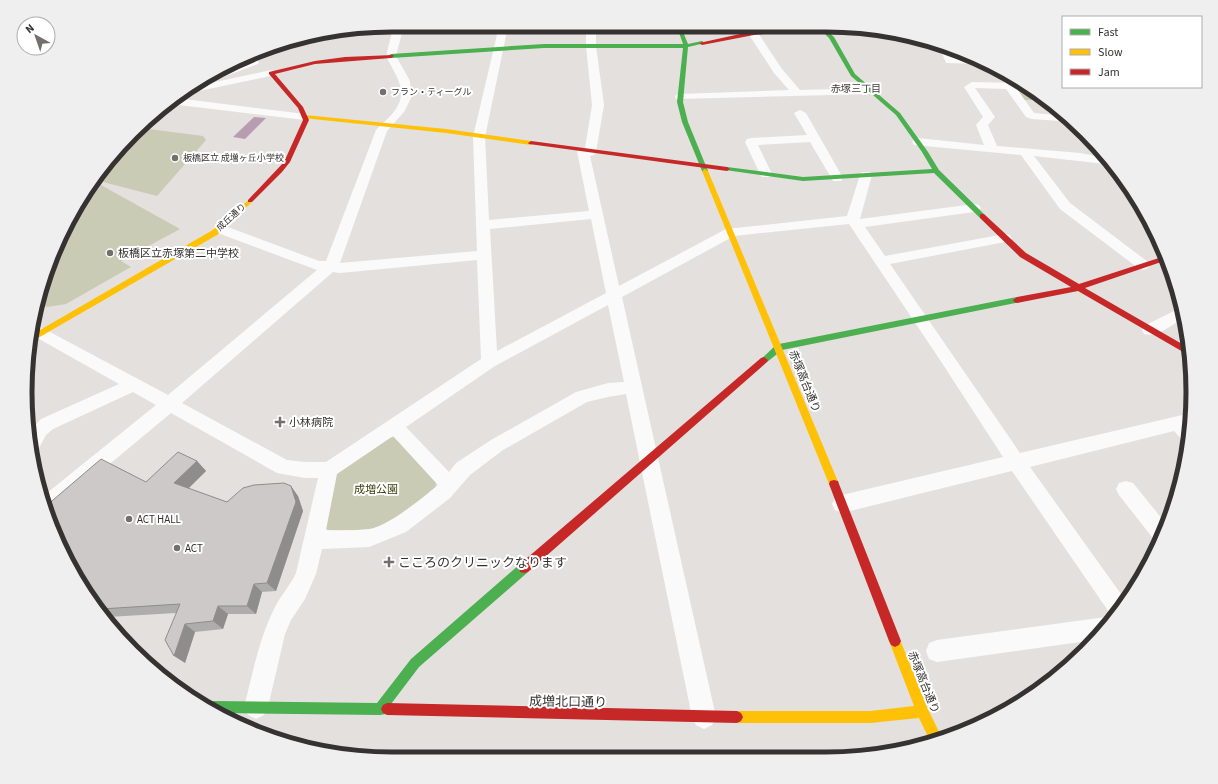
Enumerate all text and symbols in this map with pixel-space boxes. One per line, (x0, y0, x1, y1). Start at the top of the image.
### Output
north arrow (16, 16, 56, 56)
legend (1062, 16, 1202, 88)
text: N (22, 21, 38, 37)
text: Fast (1098, 24, 1118, 41)
text: Slow (1098, 44, 1123, 61)
text: Jam (1098, 64, 1120, 81)
district label: 赤塚三丁目 (831, 82, 881, 96)
place label: フラン・ティーグル (391, 86, 471, 99)
marker: フラン・ティーグル (378, 87, 388, 97)
place label: 板橋区立 成増ヶ丘小学校 (183, 152, 284, 165)
marker: 板橋区立 成増ヶ丘小学校 (170, 153, 180, 163)
street label: 成丘通り (214, 200, 249, 234)
place label: 板橋区立赤塚第二中学校 (118, 246, 239, 261)
marker: 板橋区立赤塚第二中学校 (105, 248, 115, 258)
street label: 赤塚高台通り (785, 348, 824, 415)
place label: 小林病院 (289, 415, 333, 430)
marker: 小林病院 (274, 416, 286, 428)
park label: 成増公園 (354, 482, 398, 497)
place label: ACT HALL (137, 512, 182, 527)
marker: ACT HALL (124, 514, 134, 524)
place label: ACT (185, 541, 203, 556)
marker: ACT (172, 543, 182, 553)
place label: こころのクリニックなります (398, 554, 567, 572)
marker: こころのクリニックなります (383, 556, 395, 568)
street label: 赤塚高台通り (904, 649, 943, 716)
street label: 成増北口通り (529, 692, 607, 712)

